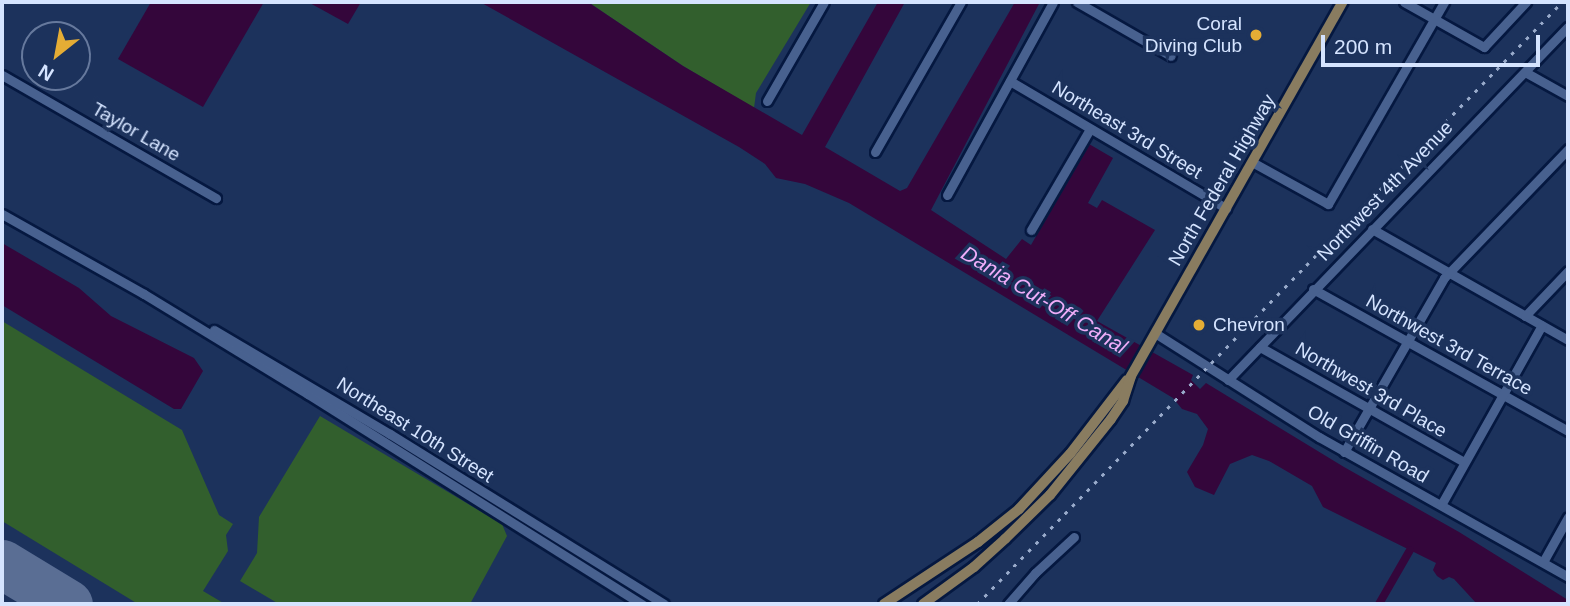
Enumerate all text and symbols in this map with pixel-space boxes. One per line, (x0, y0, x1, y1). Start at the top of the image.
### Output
place label: Coral Diving Club (1145, 13, 1242, 57)
north arrow (21, 21, 91, 91)
scale bar (1325, 21, 1544, 65)
marker: Coral Diving Club (1248, 27, 1264, 43)
text: 200 m (1334, 35, 1392, 58)
text: N (35, 60, 57, 85)
street label: Northeast 3rd Street (1048, 76, 1206, 184)
street label: North Federal Highway (1164, 90, 1280, 270)
street label: Taylor Lane (88, 98, 184, 166)
street label: Northwest 4th Avenue (1312, 116, 1458, 266)
water label: Dania Cut-Off Canal (956, 241, 1132, 359)
street label: Northwest 3rd Terrace (1362, 290, 1536, 400)
place label: Chevron (1213, 314, 1285, 336)
marker: Chevron (1191, 317, 1207, 333)
street label: Northwest 3rd Place (1291, 337, 1451, 443)
street label: Northeast 10th Street (332, 372, 498, 488)
street label: Old Griffin Road (1303, 400, 1433, 488)

